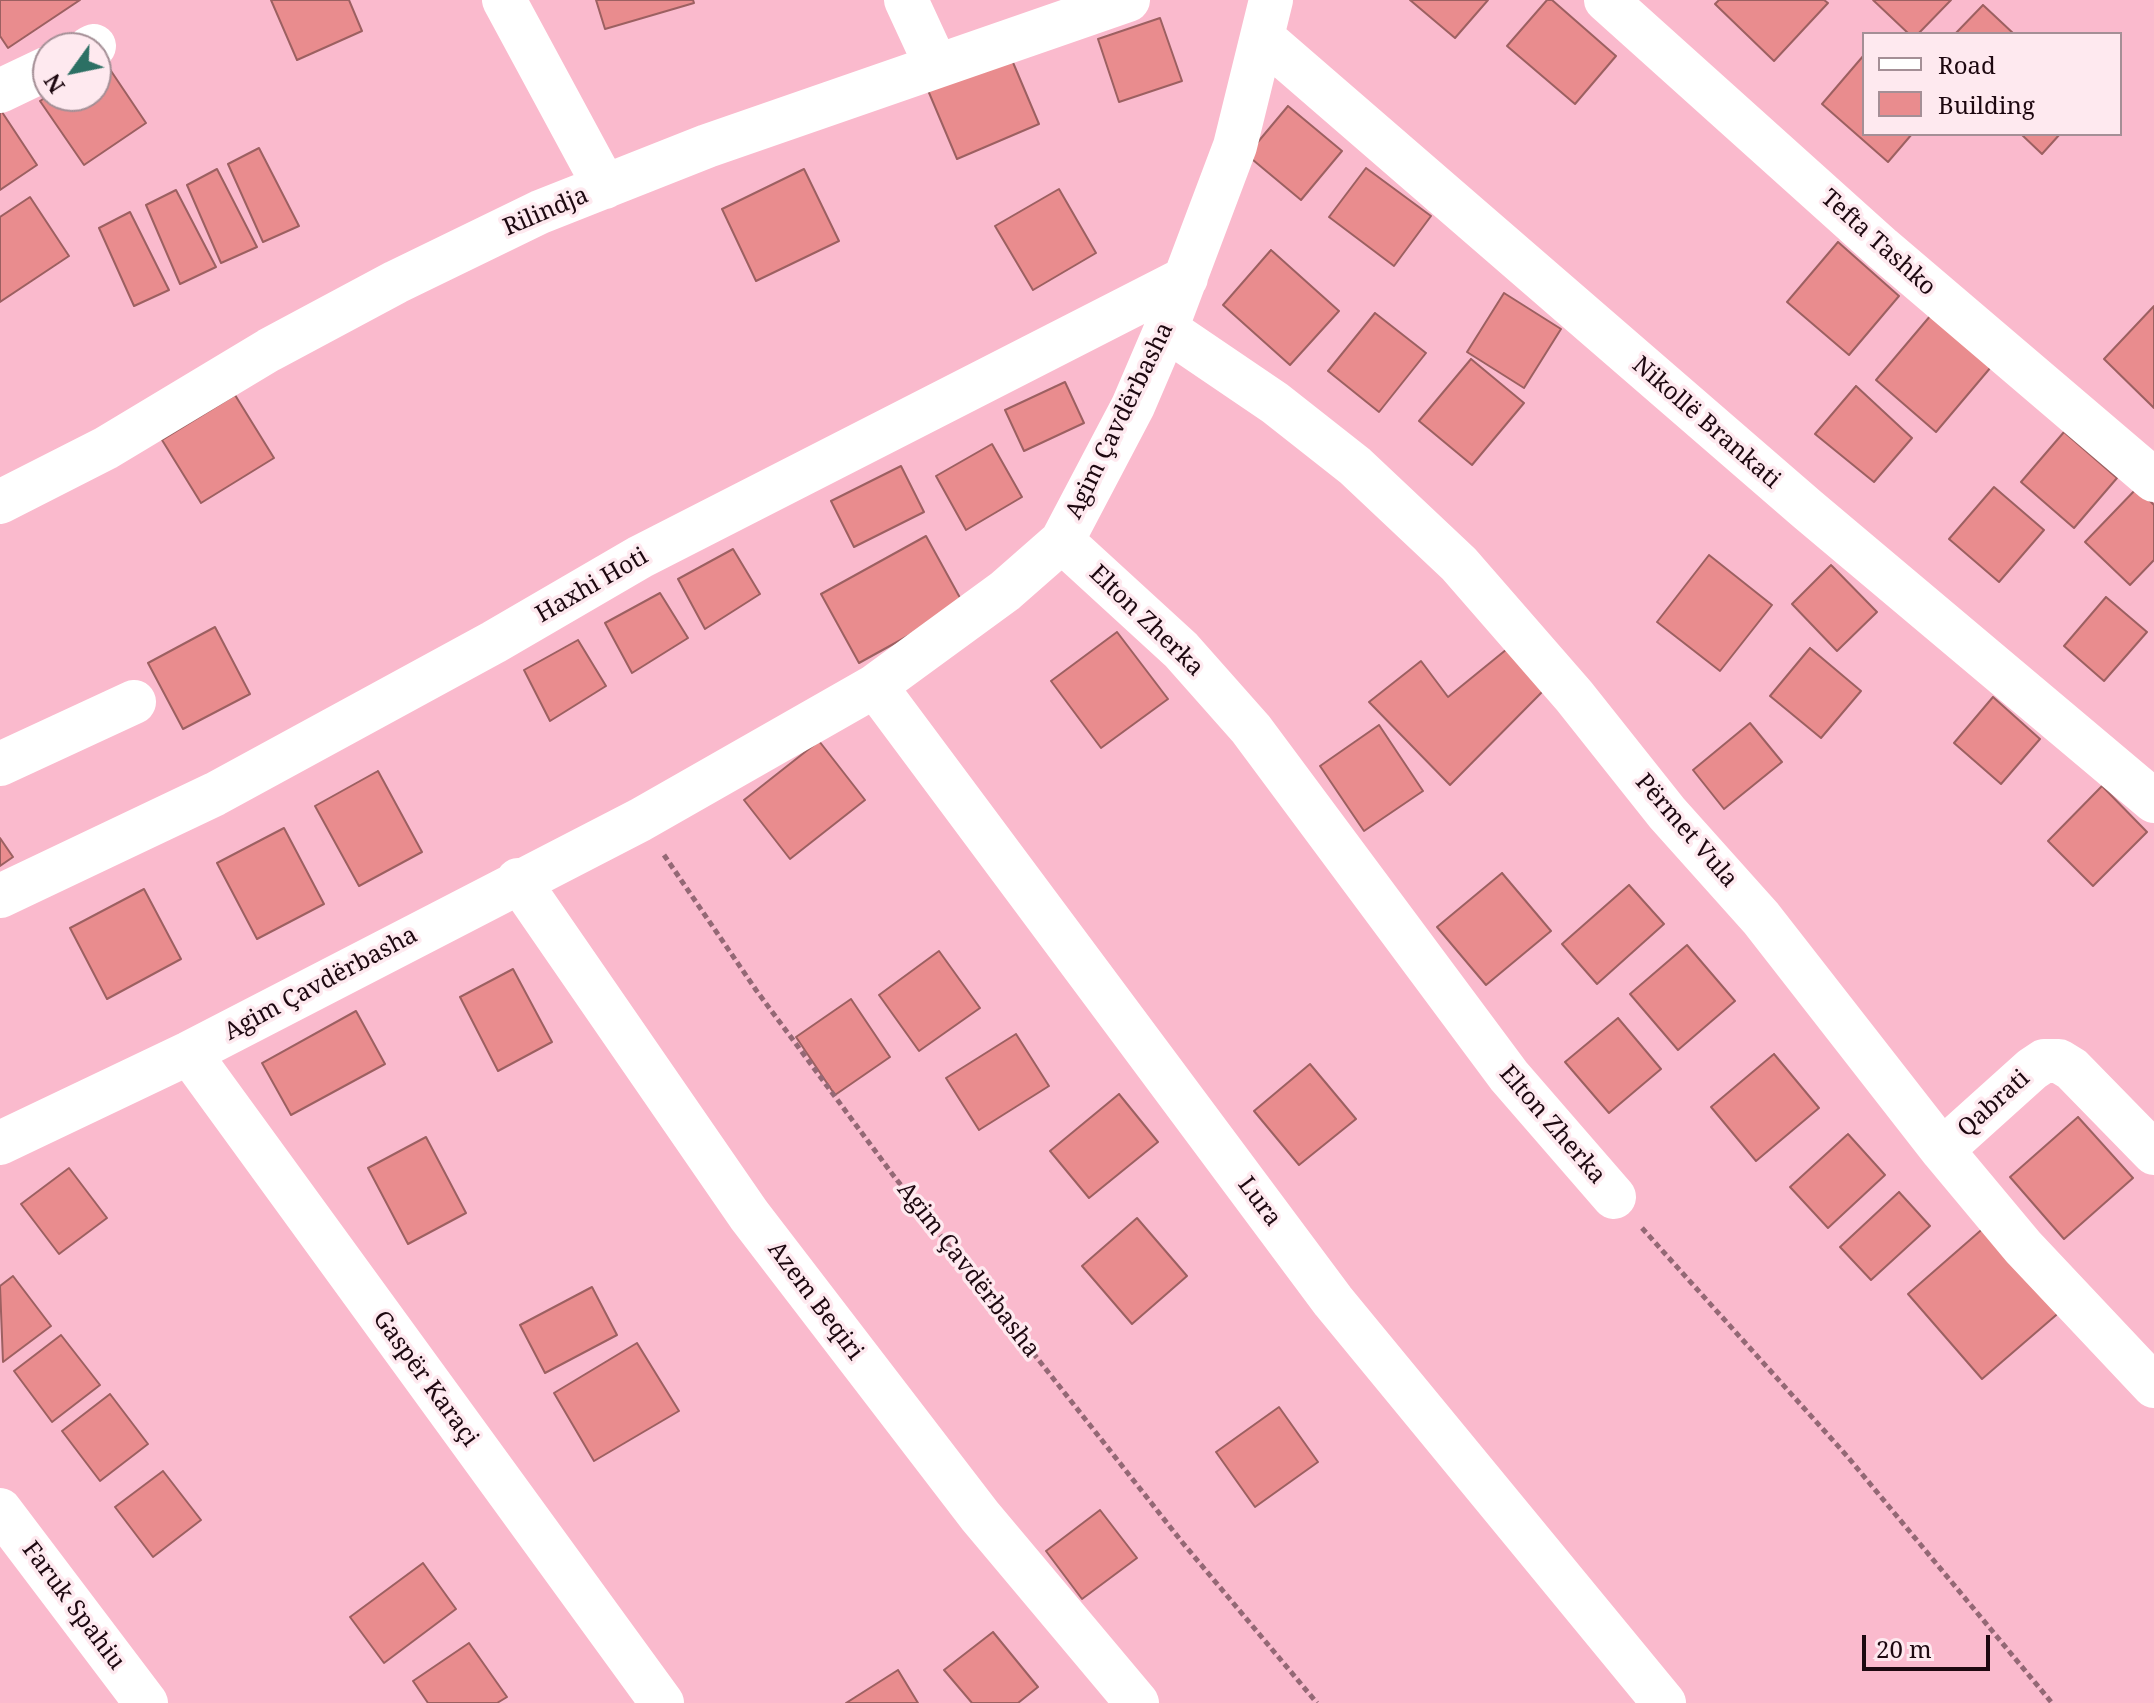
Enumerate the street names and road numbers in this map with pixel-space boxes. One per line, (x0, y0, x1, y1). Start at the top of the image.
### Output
street label: Rilindja (499, 181, 593, 243)
street label: Tefta Tashko (1815, 184, 1941, 302)
street label: Agim Çavdërbasha (1060, 318, 1180, 524)
street label: Nikollë Brankati (1626, 351, 1786, 495)
street label: Haxhi Hoti (531, 542, 653, 630)
street label: Elton Zherka (1083, 559, 1209, 683)
street label: Përmet Vula (1629, 768, 1743, 894)
street label: Agim Çavdërbasha (219, 921, 423, 1047)
street label: Elton Zherka (1493, 1060, 1611, 1190)
street label: Qabrati (1952, 1064, 2036, 1144)
street label: Lura (1231, 1172, 1287, 1232)
street label: Agim Çavdërbasha (891, 1177, 1045, 1363)
street label: Azem Beqiri (761, 1236, 869, 1366)
street label: Gaspër Karaçi (366, 1306, 484, 1452)
street label: Faruk Spahiu (15, 1536, 131, 1676)

